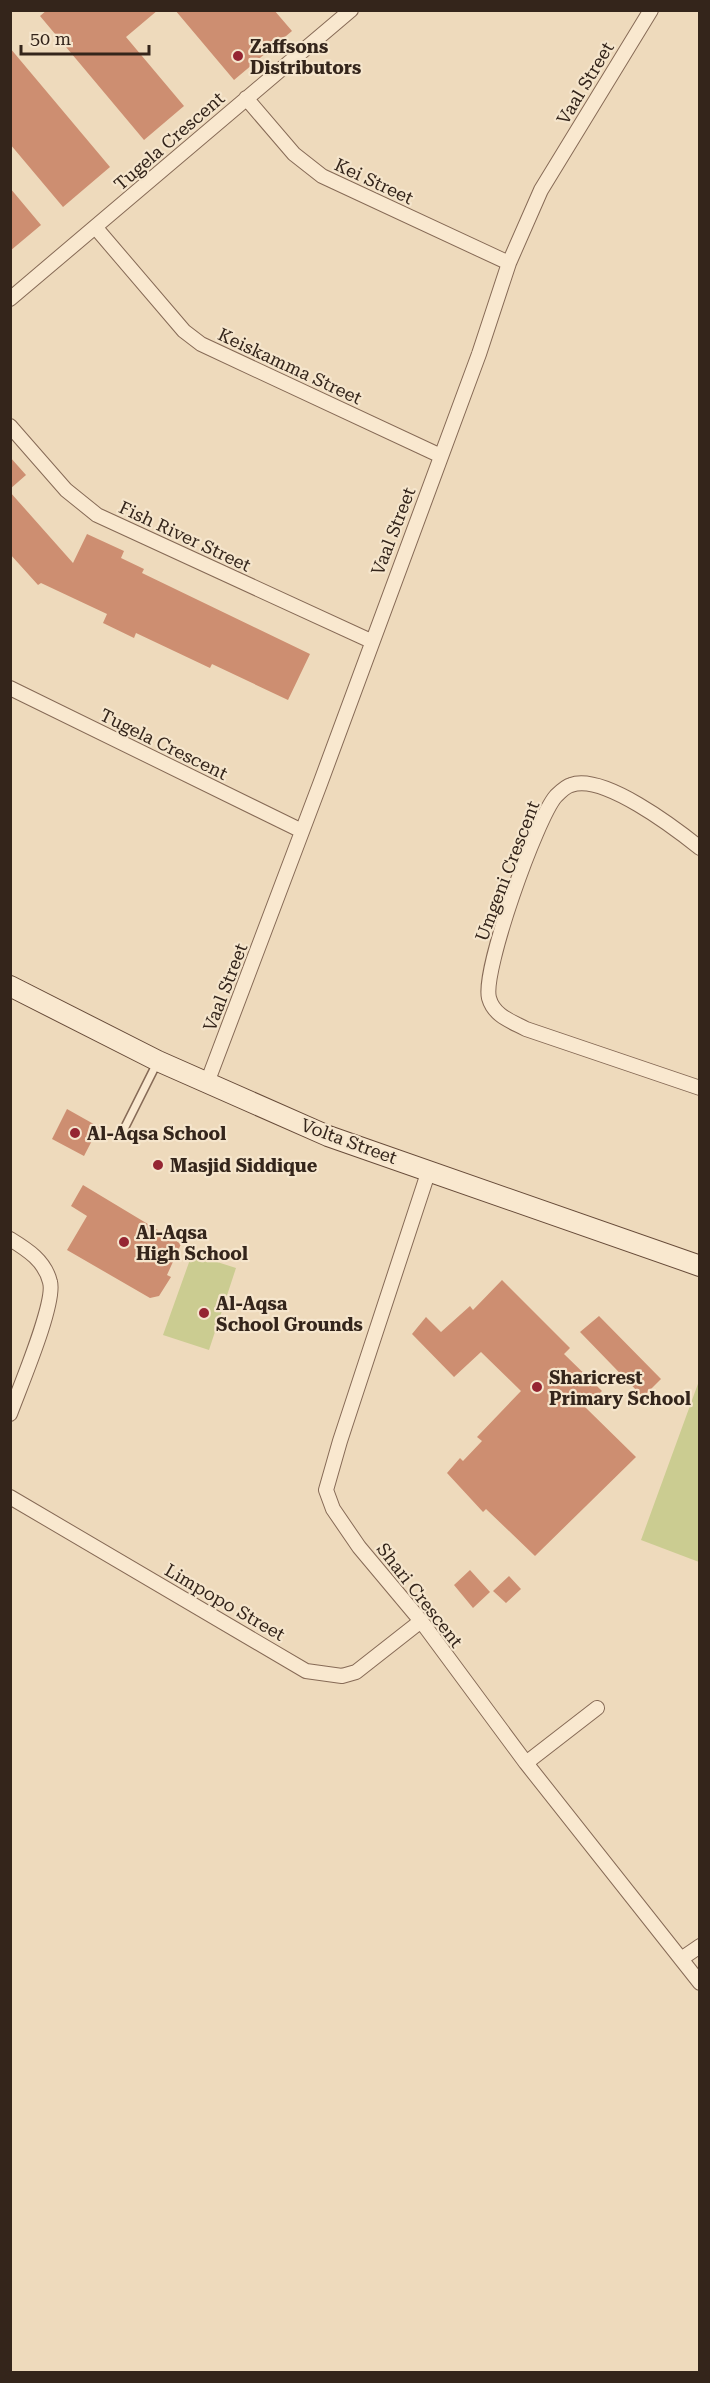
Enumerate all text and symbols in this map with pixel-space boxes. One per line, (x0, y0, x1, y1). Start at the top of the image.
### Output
scale bar (21, 18, 148, 56)
text: 50 m (30, 28, 71, 49)
place label: Zaffsons Distributors (250, 36, 361, 78)
street label: Vaal Street (552, 38, 618, 128)
marker: Zaffsons Distributors (231, 49, 245, 63)
street label: Tugela Crescent (110, 87, 229, 195)
street label: Kei Street (331, 154, 417, 209)
street label: Keiskamma Street (215, 323, 366, 409)
street label: Vaal Street (367, 484, 419, 578)
street label: Fish River Street (116, 496, 255, 576)
street label: Tugela Crescent (97, 704, 231, 784)
street label: Umgeni Crescent (471, 797, 544, 944)
street label: Vaal Street (199, 940, 251, 1034)
street label: Volta Street (298, 1114, 400, 1168)
place label: Al-Aqsa School (87, 1123, 226, 1144)
marker: Al-Aqsa School (68, 1126, 82, 1140)
place label: Masjid Siddique (170, 1155, 318, 1176)
marker: Masjid Siddique (151, 1158, 165, 1172)
place label: Al-Aqsa High School (136, 1222, 248, 1264)
marker: Al-Aqsa High School (117, 1235, 131, 1249)
place label: Al-Aqsa School Grounds (216, 1293, 363, 1335)
marker: Al-Aqsa School Grounds (197, 1306, 211, 1320)
place label: Sharicrest Primary School (549, 1367, 691, 1409)
marker: Sharicrest Primary School (530, 1380, 544, 1394)
street label: Shari Crescent (373, 1538, 468, 1652)
street label: Limpopo Street (161, 1559, 289, 1645)

